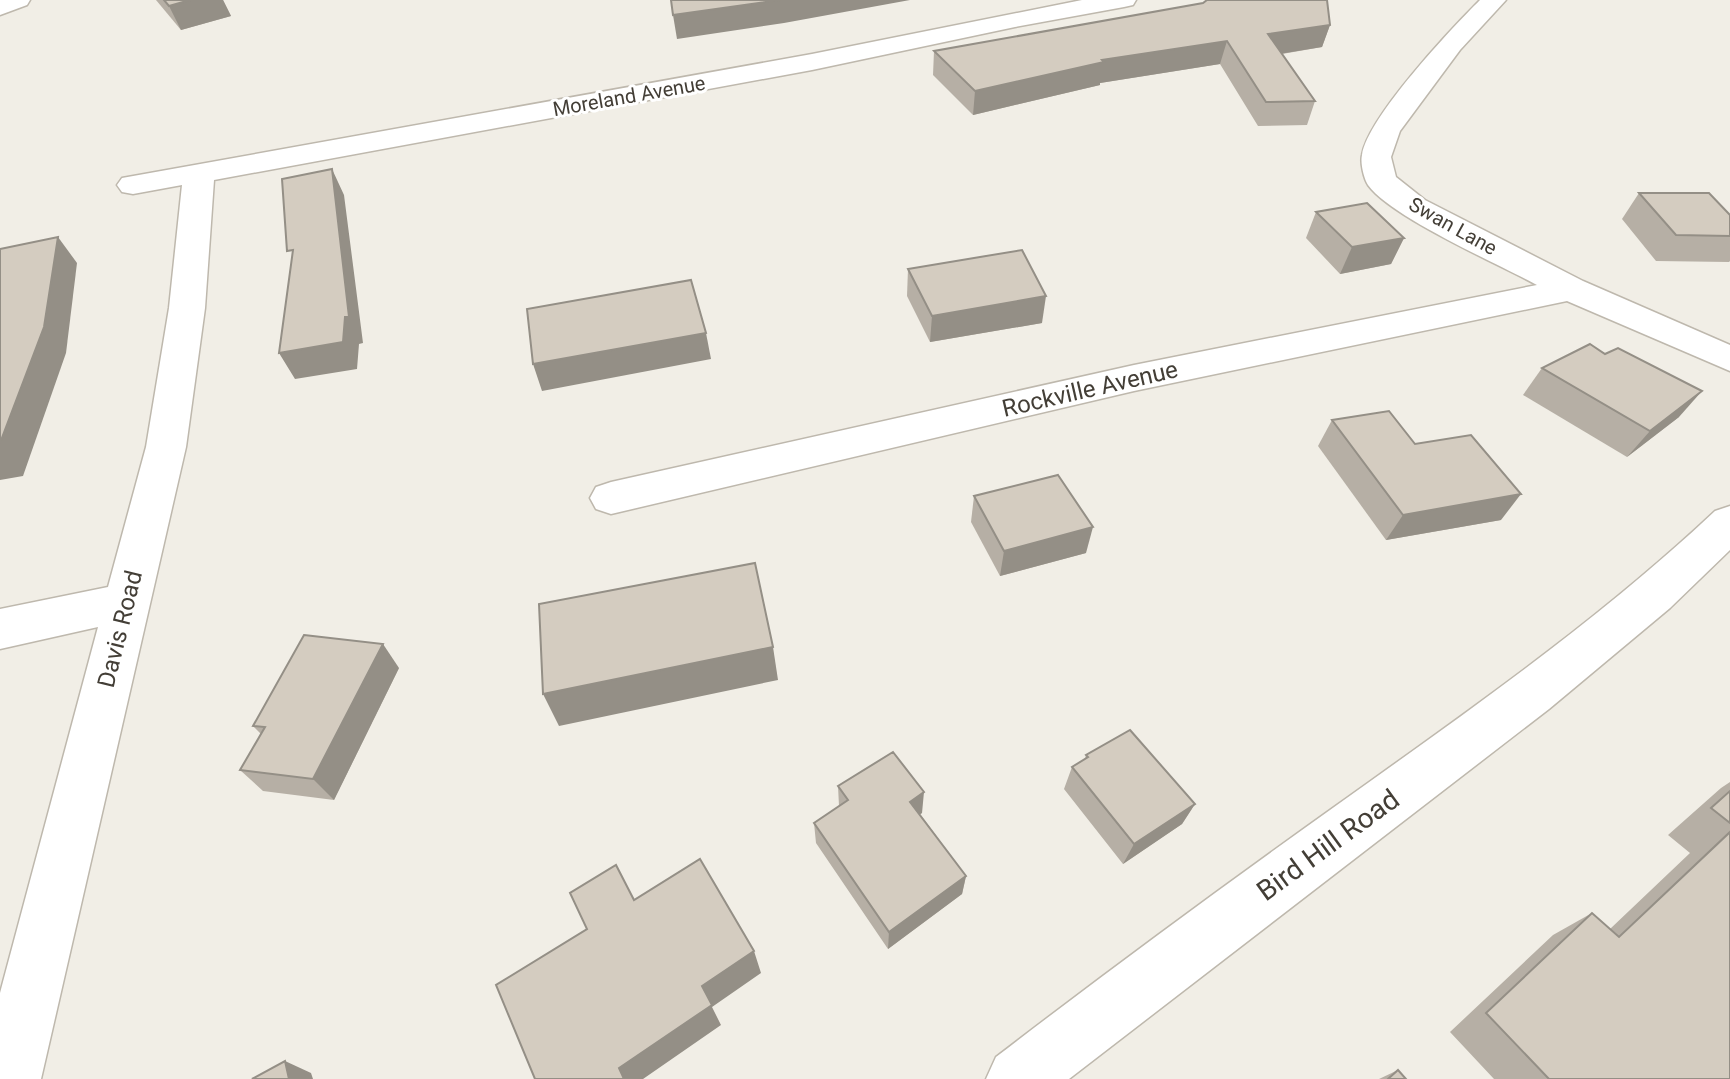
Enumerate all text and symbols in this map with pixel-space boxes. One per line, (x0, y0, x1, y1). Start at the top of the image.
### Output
street label: Moreland Avenue (551, 71, 707, 121)
street label: Swan Lane (1405, 192, 1501, 260)
street label: Rockville Avenue (999, 355, 1181, 423)
street label: Davis Road (92, 568, 148, 690)
street label: Bird Hill Road (1250, 782, 1406, 908)

